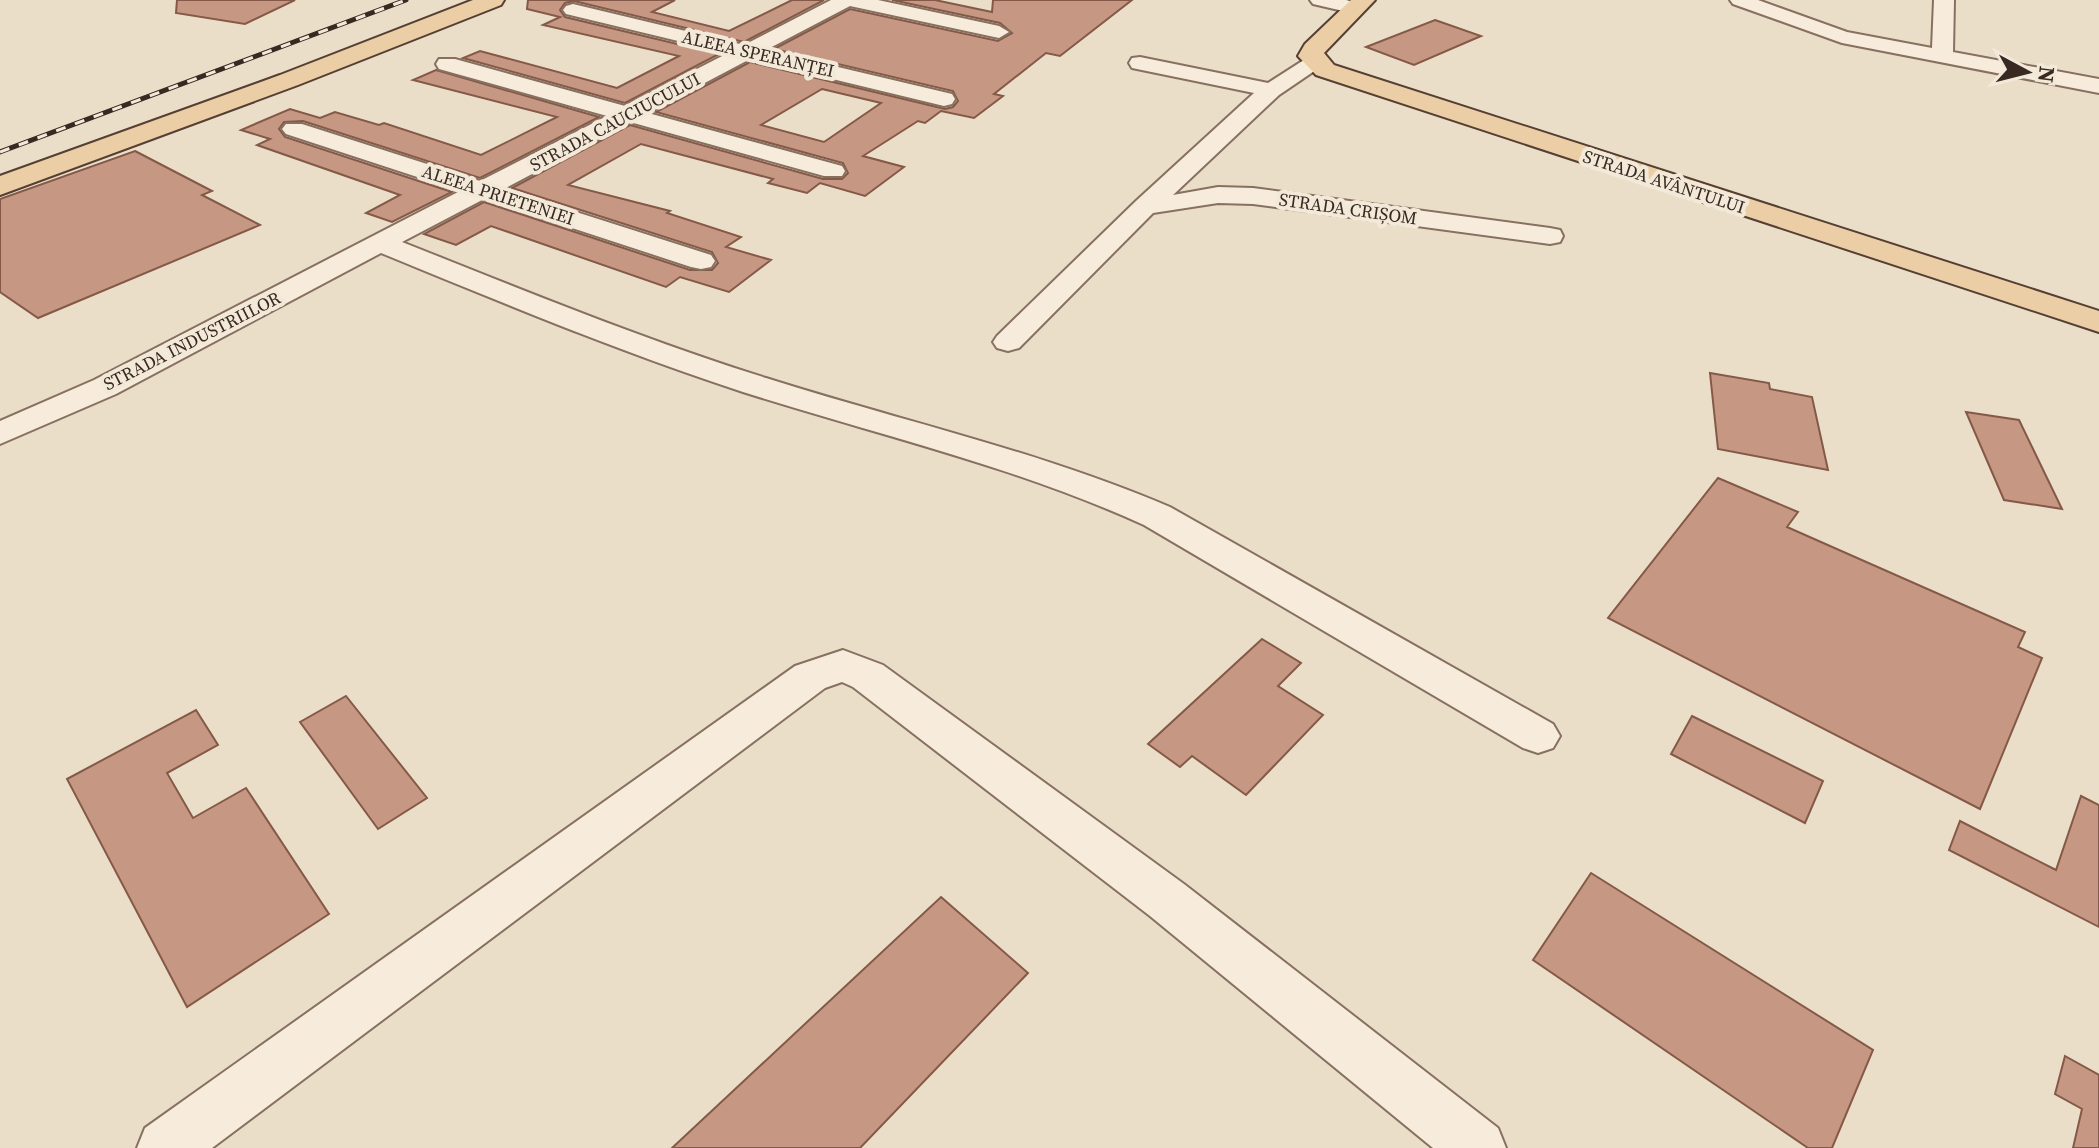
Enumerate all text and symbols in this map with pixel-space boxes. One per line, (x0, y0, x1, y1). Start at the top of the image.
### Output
street label: ALEEA SPERANȚEI (679, 24, 837, 83)
north arrow (1987, 32, 2067, 112)
text: N (2031, 65, 2063, 84)
street label: STRADA CAUCIUCULUI (525, 66, 704, 177)
street label: STRADA AVÂNTULUI (1580, 144, 1748, 220)
street label: ALEEA PRIETENIEI (419, 158, 577, 231)
street label: STRADA CRIȘOM (1278, 186, 1419, 231)
street label: STRADA INDUSTRIILOR (99, 285, 285, 396)

